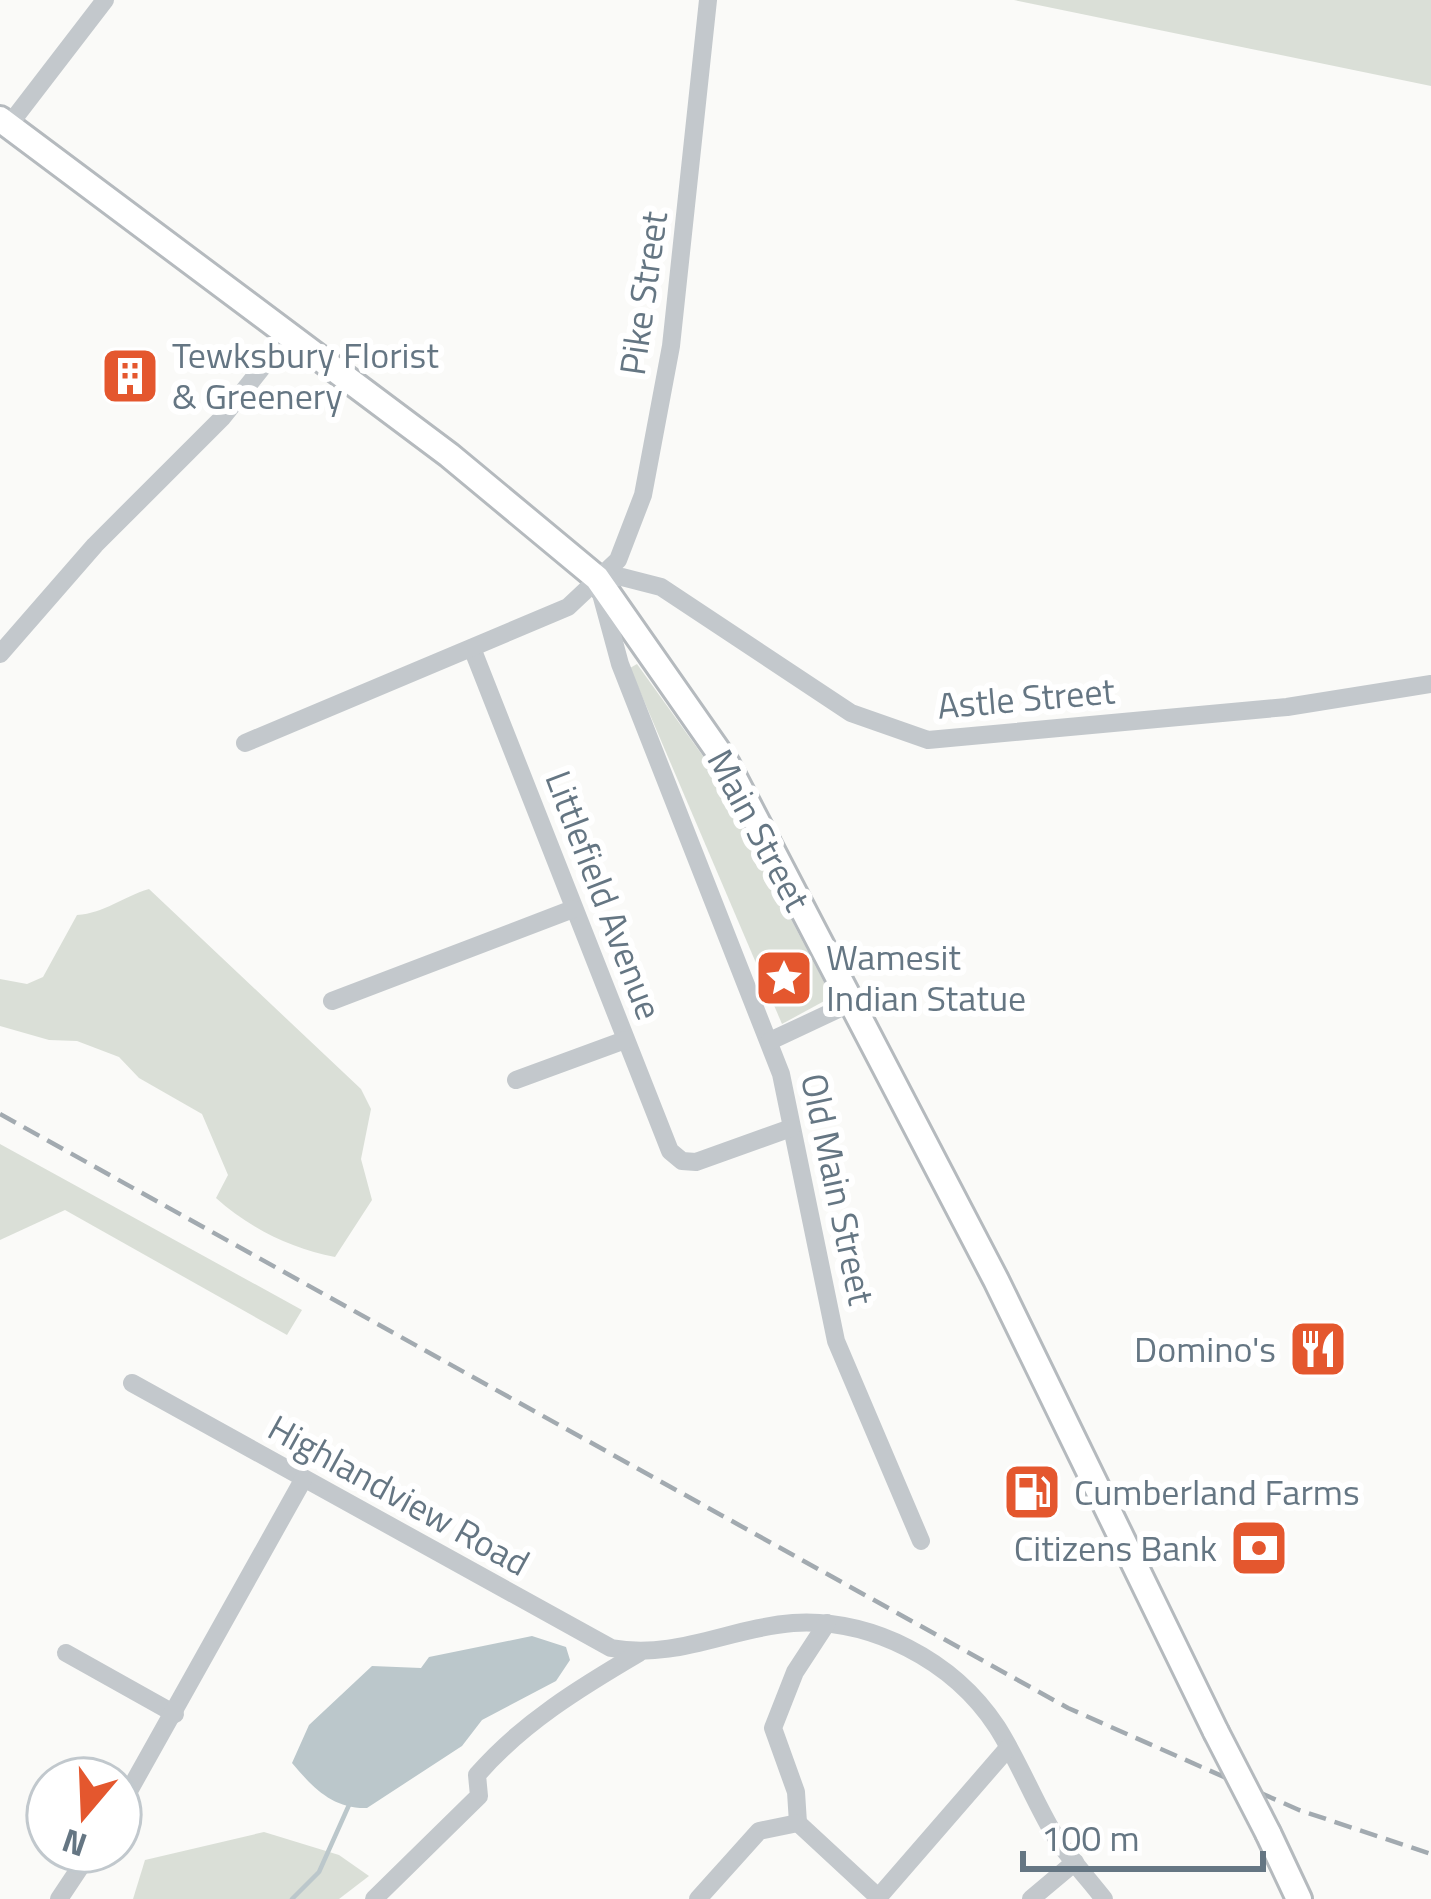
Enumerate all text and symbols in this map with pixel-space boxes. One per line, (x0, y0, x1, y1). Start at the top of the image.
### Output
street label: Pike Street (604, 207, 681, 378)
place label: Tewksbury Florist & Greenery (172, 327, 439, 423)
building icon: Tewksbury Florist & Greenery (99, 345, 161, 407)
street label: Astle Street (935, 662, 1117, 733)
street label: Main Street (694, 739, 825, 921)
street label: Littlefield Avenue (532, 762, 677, 1027)
place label: Wamesit Indian Statue (826, 929, 1026, 1025)
place icon: Wamesit Indian Statue (753, 947, 815, 1009)
street label: Old Main Street (787, 1068, 890, 1310)
restaurant icon: Domino's (1287, 1318, 1349, 1380)
place label: Domino's (1134, 1321, 1276, 1376)
street label: Highlandview Road (259, 1400, 540, 1589)
fuel station icon: Cumberland Farms (1001, 1461, 1063, 1523)
place label: Cumberland Farms (1074, 1464, 1360, 1519)
bank icon: Citizens Bank (1228, 1517, 1290, 1579)
place label: Citizens Bank (1014, 1520, 1217, 1575)
north arrow (24, 1755, 144, 1875)
scale bar (1023, 1797, 1263, 1871)
text: 100 m (1041, 1810, 1140, 1865)
text: N (55, 1816, 93, 1871)

